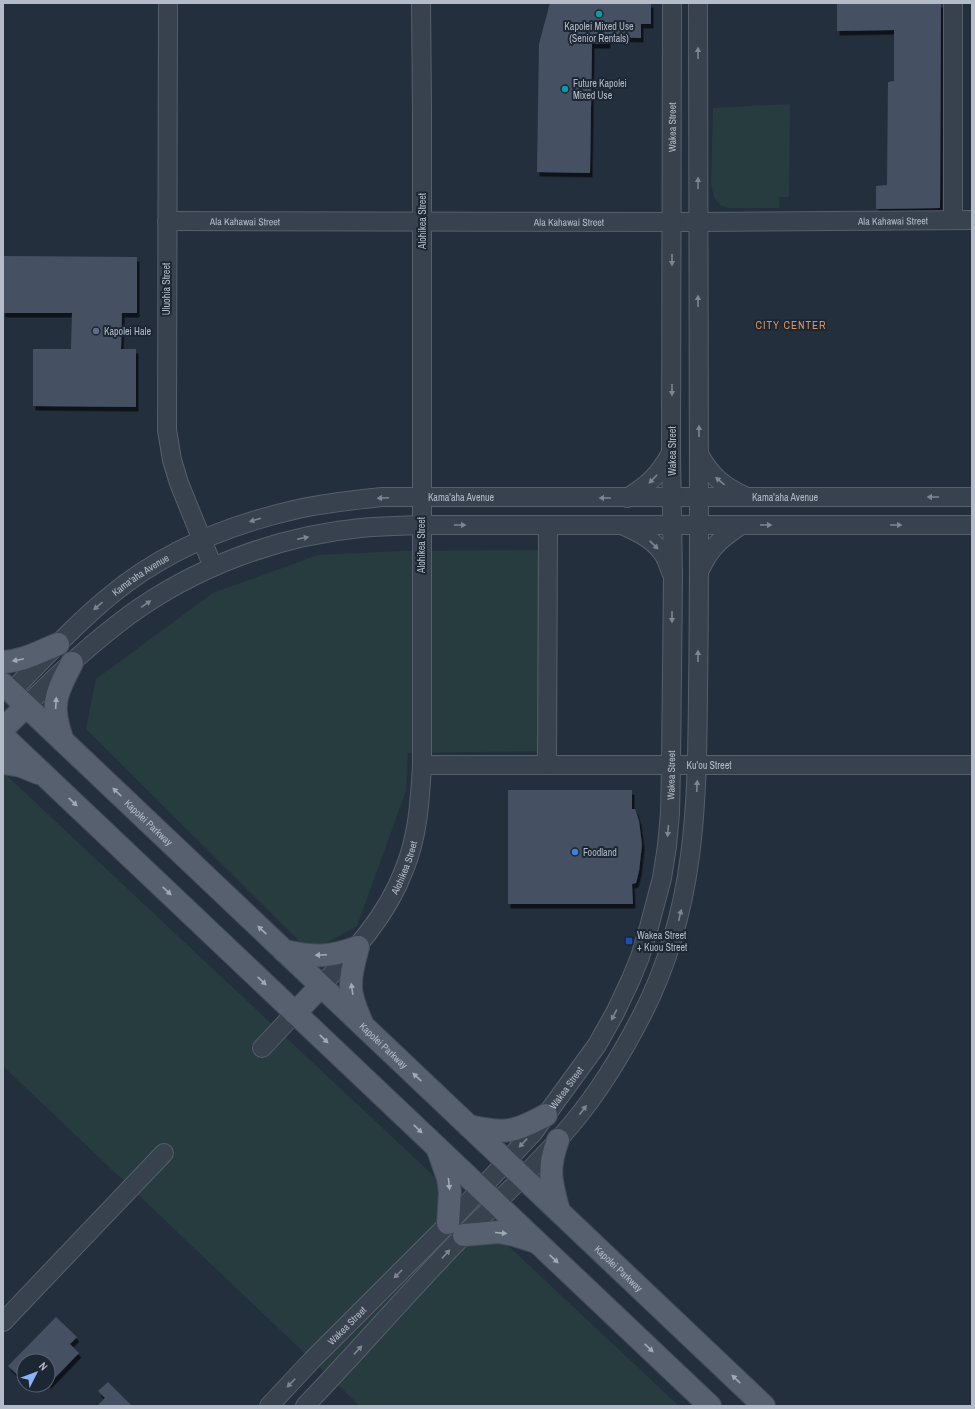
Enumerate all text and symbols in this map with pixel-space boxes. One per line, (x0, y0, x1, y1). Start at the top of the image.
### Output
marker: Kapolei Mixed Use (Senior Rentals) (594, 9, 604, 19)
place label: Kapolei Mixed Use (Senior Rentals) (564, 20, 634, 45)
one-way arrow (695, 46, 701, 59)
place label: Future Kapolei Mixed Use (573, 77, 627, 102)
marker: Future Kapolei Mixed Use (560, 84, 570, 94)
street label: Wakea Street (665, 102, 678, 152)
one-way arrow (695, 176, 701, 189)
street label: Alohikea Street (416, 192, 429, 250)
street label: Ala Kahawai Street (857, 214, 929, 227)
street label: Ala Kahawai Street (209, 215, 281, 228)
street label: Ala Kahawai Street (533, 215, 605, 228)
one-way arrow (669, 254, 675, 267)
street label: Uluohia Street (160, 262, 173, 315)
one-way arrow (695, 294, 701, 307)
district label: CITY CENTER (756, 318, 826, 332)
place label: Kapolei Hale (104, 325, 151, 338)
marker: Kapolei Hale (91, 326, 101, 336)
one-way arrow (669, 384, 675, 397)
one-way arrow (696, 424, 702, 437)
street label: Wakea Street (666, 426, 679, 476)
one-way arrow (648, 474, 658, 484)
one-way arrow (714, 476, 725, 485)
street label: Kama'aha Avenue (428, 491, 495, 504)
street label: Kama'aha Avenue (752, 491, 819, 504)
one-way arrow (377, 494, 389, 501)
one-way arrow (927, 494, 939, 501)
one-way arrow (598, 495, 611, 501)
street label: Alohikea Street (415, 516, 428, 574)
one-way arrow (249, 517, 261, 523)
one-way arrow (454, 522, 467, 528)
one-way arrow (760, 522, 773, 528)
one-way arrow (890, 522, 903, 528)
one-way arrow (297, 534, 309, 540)
one-way arrow (649, 540, 659, 550)
street label: Kama'aha Avenue (109, 551, 171, 598)
one-way arrow (140, 600, 151, 608)
one-way arrow (93, 602, 104, 611)
one-way arrow (669, 611, 675, 624)
one-way arrow (695, 649, 701, 662)
one-way arrow (12, 658, 24, 664)
one-way arrow (52, 697, 59, 709)
street label: Wakea Street (664, 750, 678, 800)
street label: Ku'ou Street (687, 759, 732, 772)
one-way arrow (693, 780, 700, 792)
one-way arrow (112, 787, 122, 797)
street label: Kapolei Parkway (122, 796, 176, 849)
one-way arrow (68, 797, 78, 807)
one-way arrow (665, 825, 672, 837)
street label: Alohikea Street (387, 839, 420, 897)
place label: Foodland (583, 846, 617, 859)
marker: Foodland (570, 847, 580, 857)
one-way arrow (162, 886, 172, 896)
one-way arrow (678, 909, 684, 921)
one-way arrow (257, 925, 267, 935)
place label: Wakea Street + Kuou Street (637, 929, 688, 954)
marker: Wakea Street + Kuou Street (624, 936, 634, 946)
one-way arrow (315, 952, 327, 959)
one-way arrow (257, 976, 267, 985)
one-way arrow (349, 983, 355, 995)
one-way arrow (611, 1009, 617, 1020)
street label: Kapolei Parkway (357, 1019, 411, 1072)
one-way arrow (318, 1035, 329, 1044)
street label: Wakea Street (546, 1063, 586, 1111)
one-way arrow (412, 1072, 422, 1082)
one-way arrow (579, 1104, 587, 1115)
one-way arrow (413, 1124, 423, 1134)
one-way arrow (518, 1138, 528, 1148)
one-way arrow (445, 1178, 452, 1190)
one-way arrow (494, 1230, 507, 1237)
street label: Kapolei Parkway (592, 1242, 646, 1295)
one-way arrow (441, 1249, 451, 1259)
one-way arrow (549, 1254, 559, 1264)
one-way arrow (393, 1269, 403, 1279)
street label: Wakea Street (325, 1303, 369, 1347)
one-way arrow (644, 1343, 654, 1353)
one-way arrow (353, 1345, 363, 1355)
north arrow (16, 1353, 56, 1393)
text: N (36, 1359, 51, 1373)
one-way arrow (731, 1375, 740, 1384)
one-way arrow (286, 1378, 295, 1388)

